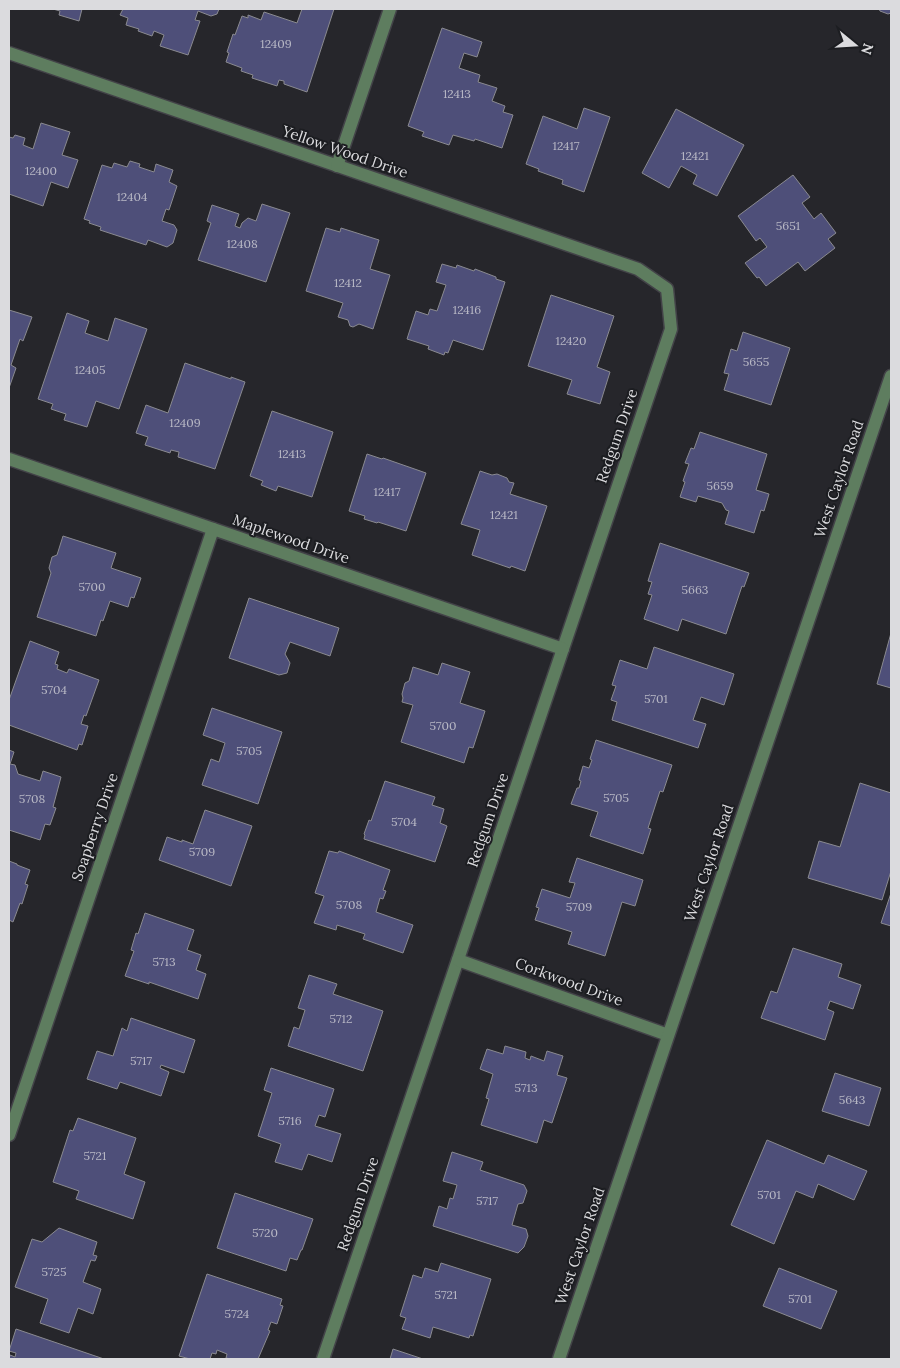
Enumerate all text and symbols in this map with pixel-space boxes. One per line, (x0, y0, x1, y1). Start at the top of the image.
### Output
north arrow (830, 20, 880, 70)
house number: 12409 (260, 36, 292, 51)
text: N (857, 41, 878, 57)
house number: 12413 (443, 86, 471, 101)
street label: Yellow Wood Drive (279, 121, 411, 182)
house number: 12417 (553, 138, 580, 153)
house number: 12421 (681, 148, 709, 163)
house number: 12400 (25, 163, 57, 178)
house number: 12404 (116, 189, 148, 204)
house number: 5651 (776, 218, 800, 233)
house number: 12408 (226, 236, 258, 251)
house number: 12412 (334, 275, 362, 290)
house number: 12416 (453, 302, 481, 317)
house number: 12420 (556, 333, 586, 348)
house number: 5655 (743, 354, 769, 369)
house number: 12405 (74, 362, 106, 377)
street label: Redgum Drive (592, 386, 642, 485)
house number: 12409 (169, 415, 201, 430)
street label: West Caylor Road (809, 417, 868, 540)
house number: 12413 (278, 446, 306, 461)
house number: 5659 (707, 478, 734, 493)
house number: 12417 (374, 484, 401, 499)
house number: 12421 (490, 507, 518, 522)
street label: Maplewood Drive (230, 510, 352, 567)
house number: 5700 (79, 579, 105, 594)
house number: 5663 (681, 582, 709, 597)
house number: 5704 (41, 682, 68, 697)
house number: 5701 (644, 691, 668, 706)
house number: 5700 (430, 718, 456, 733)
house number: 5705 (236, 743, 262, 758)
street label: Soapberry Drive (67, 770, 122, 884)
street label: Redgum Drive (463, 770, 513, 869)
house number: 5705 (603, 790, 629, 805)
house number: 5708 (19, 791, 45, 806)
street label: West Caylor Road (679, 801, 738, 924)
house number: 5704 (391, 814, 418, 829)
house number: 5709 (189, 844, 215, 859)
house number: 5708 (336, 897, 362, 912)
house number: 5709 (566, 899, 592, 914)
street label: Corkwood Drive (513, 953, 626, 1010)
house number: 5713 (152, 954, 176, 969)
house number: 5712 (330, 1011, 352, 1026)
house number: 5717 (130, 1053, 152, 1068)
house number: 5713 (514, 1080, 538, 1095)
house number: 5643 (839, 1092, 866, 1107)
house number: 5716 (278, 1113, 302, 1128)
house number: 5721 (84, 1148, 106, 1163)
street label: Redgum Drive (333, 1154, 383, 1253)
street label: West Caylor Road (550, 1184, 609, 1307)
house number: 5701 (757, 1187, 781, 1202)
house number: 5717 (476, 1193, 498, 1208)
house number: 5720 (252, 1225, 278, 1240)
house number: 5725 (41, 1264, 67, 1279)
house number: 5721 (435, 1287, 457, 1302)
house number: 5701 (788, 1291, 812, 1306)
house number: 5724 (225, 1306, 250, 1321)

